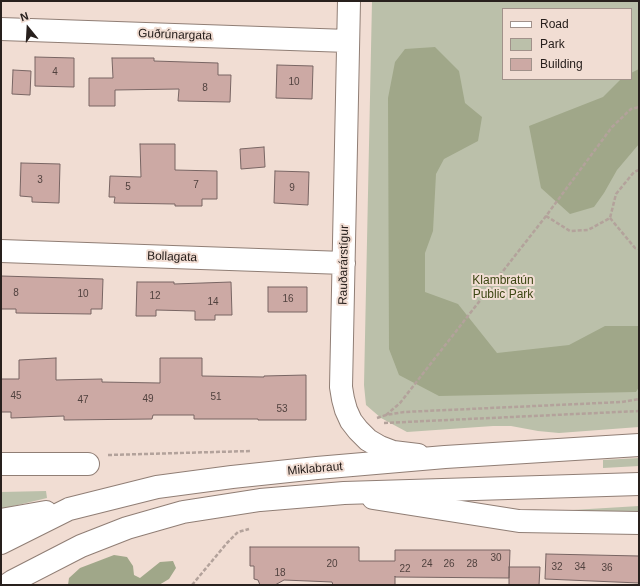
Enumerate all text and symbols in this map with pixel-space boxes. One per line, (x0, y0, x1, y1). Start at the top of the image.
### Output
north arrow (8, 8, 48, 48)
legend (502, 8, 632, 80)
text: N (19, 10, 30, 24)
text: Road (540, 17, 569, 31)
street label: Guðrúnargata (138, 27, 212, 43)
text: Park (540, 37, 565, 51)
text: Building (540, 57, 583, 71)
house number: 4 (52, 66, 58, 78)
house number: 10 (288, 76, 300, 88)
house number: 8 (202, 82, 208, 94)
house number: 3 (37, 174, 43, 186)
house number: 7 (193, 179, 199, 191)
house number: 5 (125, 181, 131, 193)
house number: 9 (289, 182, 295, 194)
street label: Rauðarárstígur (336, 225, 352, 305)
street label: Bollagata (147, 249, 197, 265)
park label: Klambratún Public Park (472, 274, 534, 302)
house number: 8 (13, 287, 19, 299)
house number: 10 (77, 288, 89, 300)
house number: 12 (149, 290, 161, 302)
house number: 16 (282, 293, 294, 305)
house number: 14 (207, 296, 219, 308)
house number: 45 (10, 390, 22, 402)
house number: 51 (210, 391, 222, 403)
house number: 49 (142, 393, 154, 405)
house number: 47 (77, 394, 89, 406)
house number: 53 (276, 403, 288, 415)
street label: Miklabraut (287, 459, 343, 479)
house number: 30 (490, 552, 502, 564)
house number: 20 (326, 558, 338, 570)
house number: 24 (421, 558, 433, 570)
house number: 26 (443, 558, 455, 570)
house number: 28 (466, 558, 478, 570)
house number: 32 (551, 561, 563, 573)
house number: 34 (574, 561, 586, 573)
house number: 36 (601, 562, 613, 574)
house number: 22 (399, 563, 411, 575)
house number: 18 (274, 567, 286, 579)

